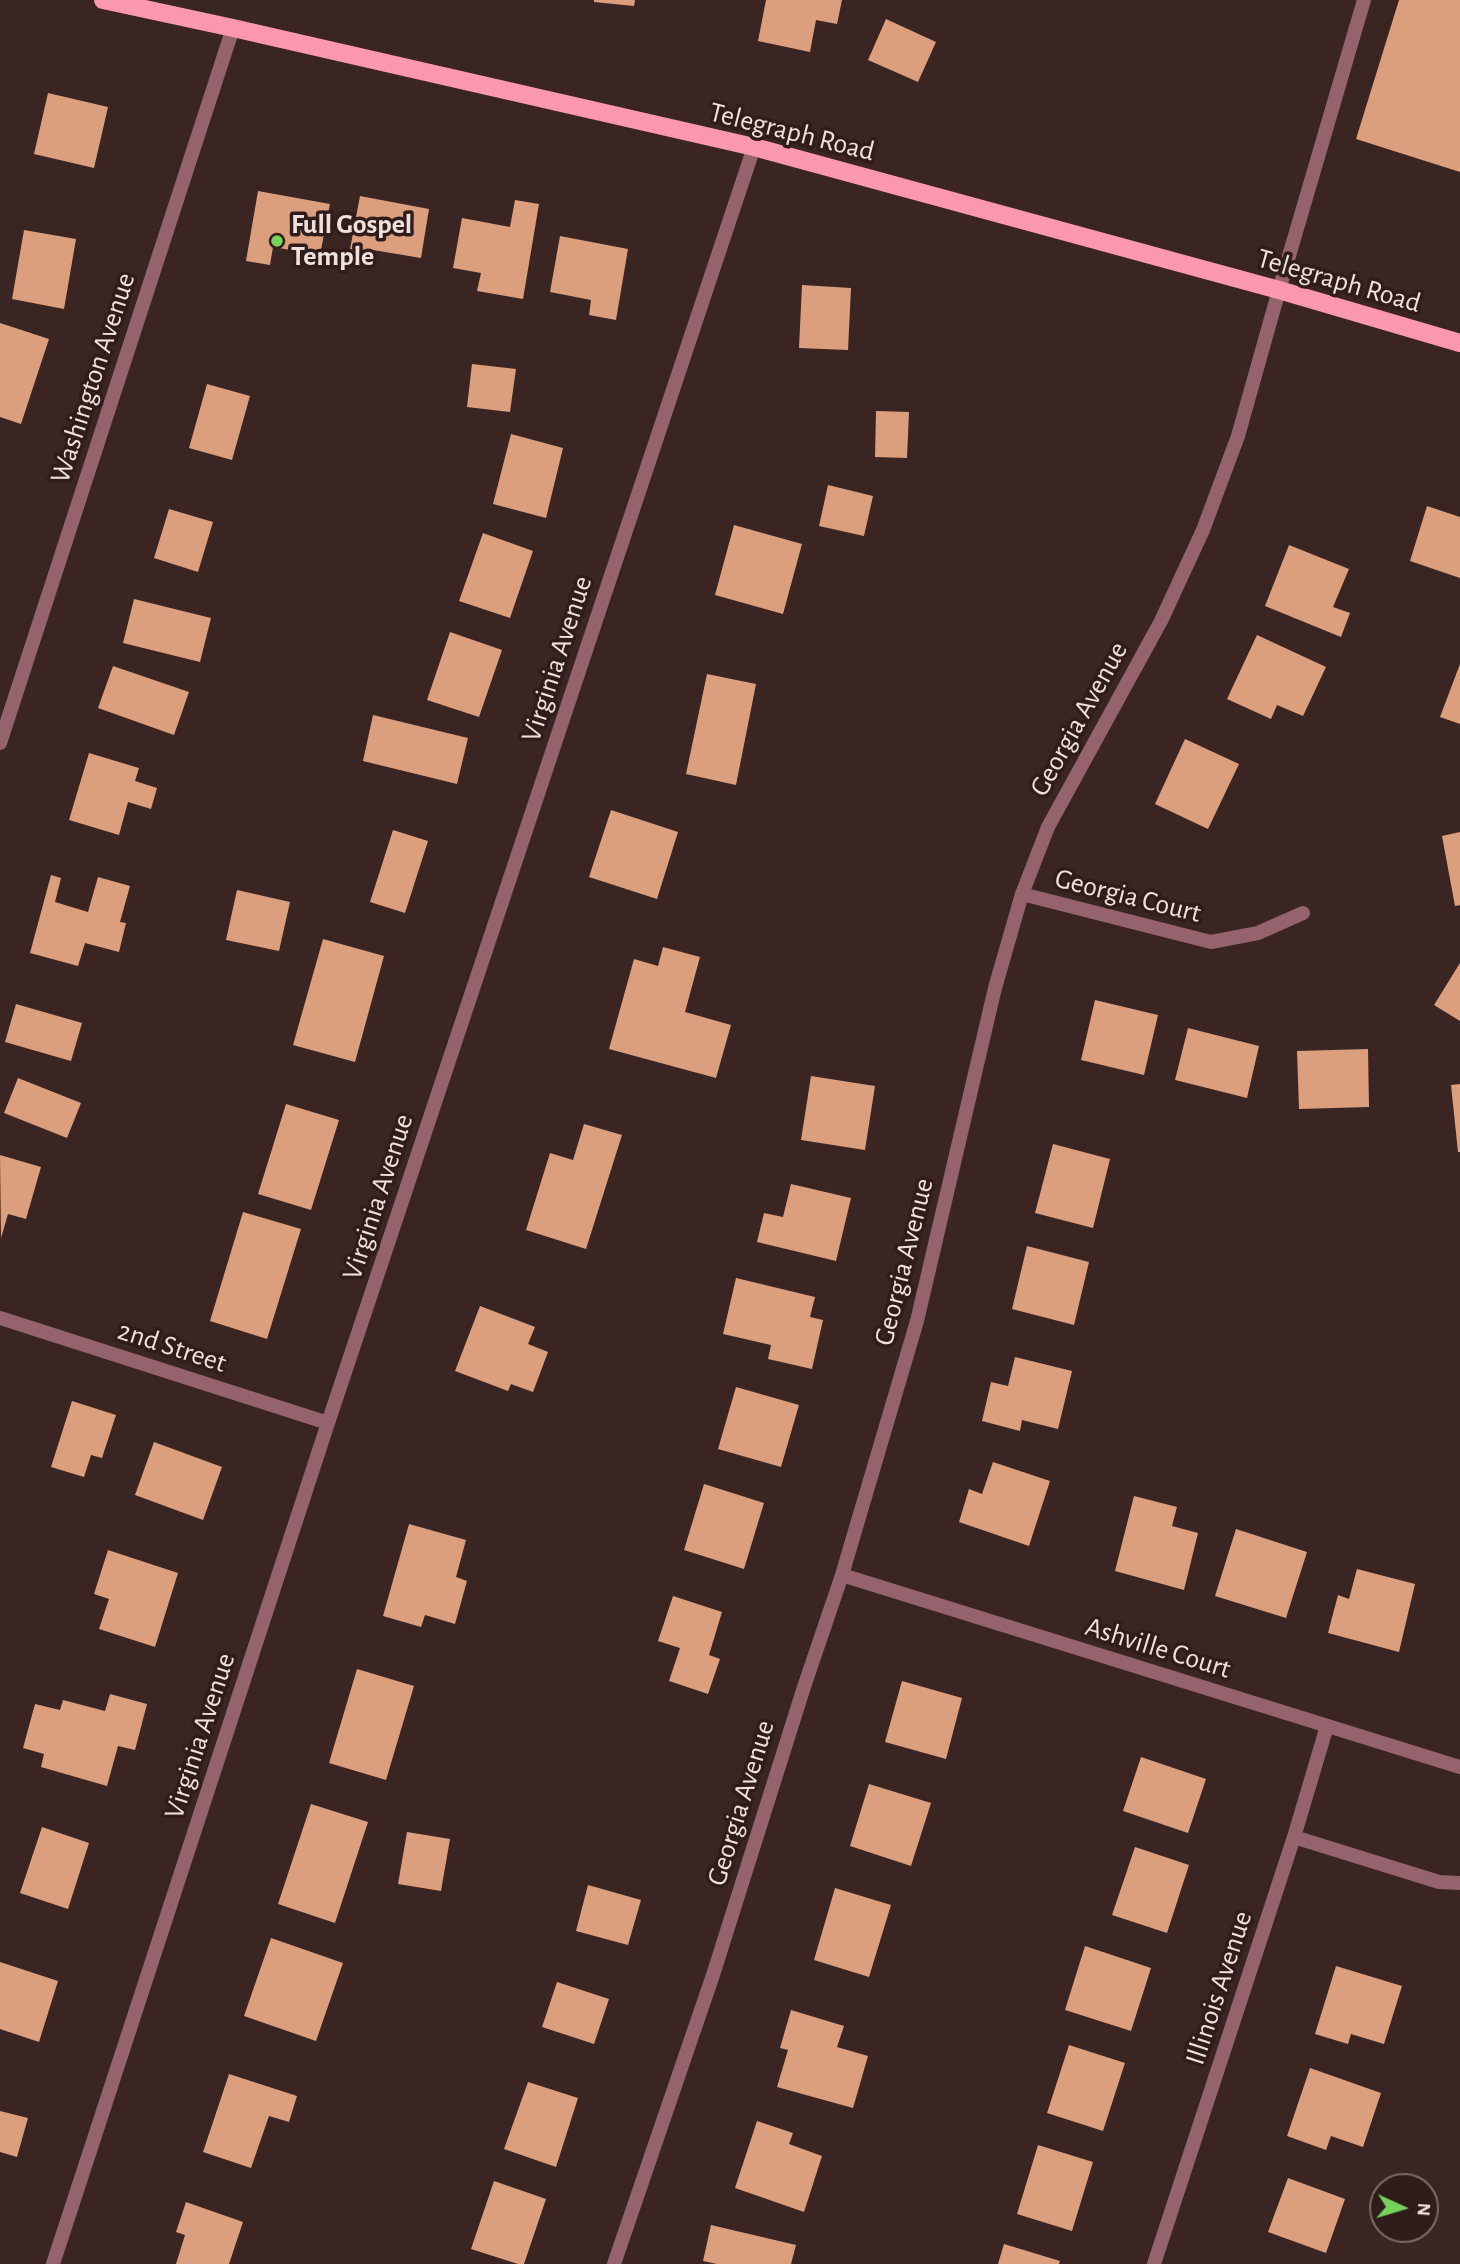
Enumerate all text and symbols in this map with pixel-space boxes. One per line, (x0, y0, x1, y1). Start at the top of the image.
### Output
street label: Telegraph Road (706, 95, 878, 169)
place label: Full Gospel Temple (291, 208, 412, 274)
marker: Full Gospel Temple (269, 233, 285, 249)
street label: Telegraph Road (1253, 242, 1425, 320)
street label: Washington Avenue (43, 269, 143, 487)
street label: Virginia Avenue (514, 572, 600, 746)
street label: Georgia Avenue (1023, 636, 1135, 802)
street label: Georgia Court (1051, 862, 1205, 930)
street label: Virginia Avenue (335, 1110, 421, 1284)
street label: Georgia Avenue (867, 1175, 941, 1349)
street label: 2nd Street (113, 1314, 231, 1380)
street label: Ashville Court (1081, 1610, 1235, 1686)
street label: Virginia Avenue (157, 1649, 243, 1823)
street label: Georgia Avenue (700, 1716, 782, 1890)
street label: Illinois Avenue (1178, 1907, 1260, 2069)
north arrow (1369, 2173, 1439, 2243)
text: N (1414, 2202, 1433, 2217)

